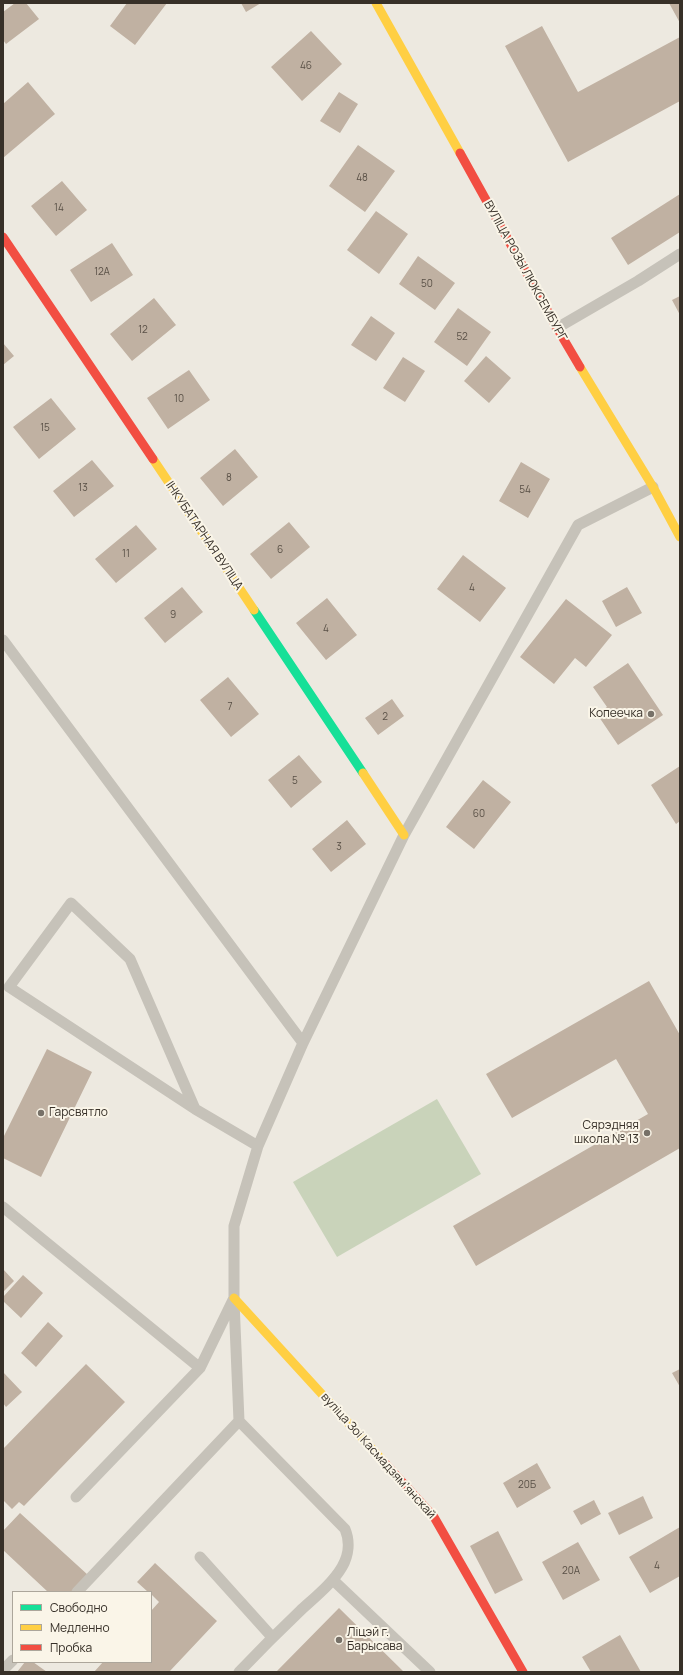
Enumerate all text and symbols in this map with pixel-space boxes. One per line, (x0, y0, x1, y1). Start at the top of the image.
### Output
house number: 46 (300, 60, 312, 72)
house number: 48 (356, 172, 368, 184)
street label: ВУЛІЦА РОЗЫ ЛЮКСЕМБУРГ (480, 198, 570, 344)
house number: 14 (54, 202, 64, 214)
house number: 12А (94, 266, 110, 278)
house number: 50 (421, 278, 433, 290)
house number: 12 (138, 324, 148, 336)
house number: 52 (456, 331, 468, 343)
house number: 10 (174, 393, 184, 405)
house number: 15 (40, 422, 50, 434)
house number: 8 (226, 472, 232, 484)
street label: ІНКУБАТАРНАЯ ВУЛІЦА (162, 479, 246, 593)
house number: 13 (78, 482, 88, 494)
house number: 54 (519, 484, 531, 496)
house number: 6 (277, 544, 283, 556)
house number: 11 (122, 548, 130, 560)
house number: 4 (469, 582, 475, 594)
house number: 9 (170, 609, 176, 621)
house number: 4 (323, 623, 329, 635)
house number: 7 (227, 701, 233, 713)
place label: Копеечка (589, 707, 643, 721)
marker: Копеечка (646, 709, 656, 719)
house number: 2 (382, 711, 388, 723)
house number: 5 (292, 775, 298, 787)
house number: 60 (473, 808, 485, 820)
house number: 3 (336, 841, 342, 853)
place label: Гарсвятло (49, 1106, 108, 1120)
marker: Гарсвятло (36, 1108, 46, 1118)
place label: Сярэдняя школа № 13 (574, 1119, 639, 1147)
marker: Сярэдняя школа № 13 (642, 1128, 652, 1138)
street label: вуліца Зоі Касмадзямʼянскай (318, 1390, 438, 1522)
house number: 20Б (518, 1479, 536, 1491)
house number: 4 (654, 1560, 660, 1572)
house number: 20А (562, 1565, 580, 1577)
legend (12, 1591, 152, 1663)
text: Свободно (50, 1599, 108, 1616)
text: Медленно (50, 1619, 110, 1636)
place label: Ліцэй г. Барысава (347, 1626, 402, 1654)
marker: Ліцэй г. Барысава (334, 1635, 344, 1645)
text: Пробка (50, 1639, 92, 1656)

